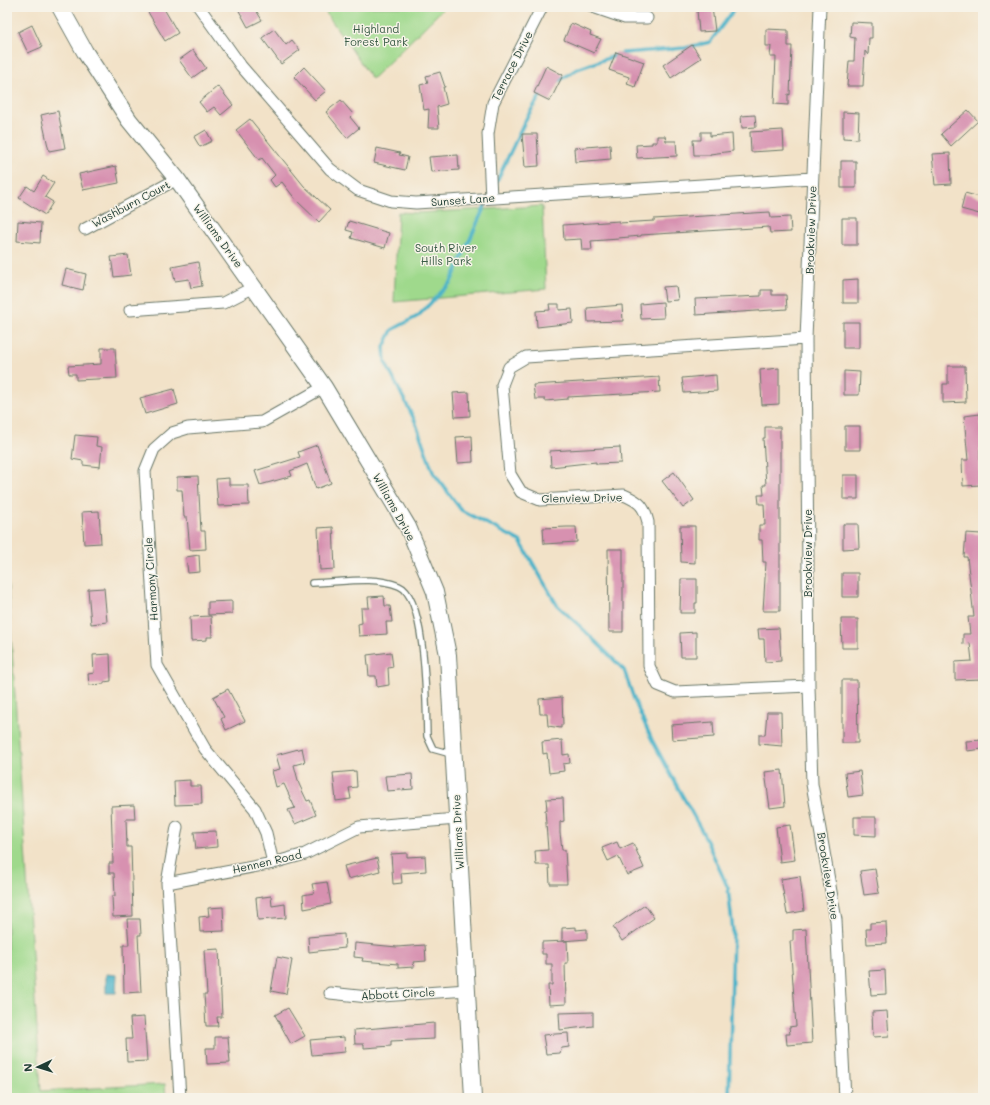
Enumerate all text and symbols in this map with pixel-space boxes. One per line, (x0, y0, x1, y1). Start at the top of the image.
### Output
park label: Highland Forest Park (344, 21, 408, 49)
street label: Terrace Drive (487, 28, 536, 103)
street label: Washburn Court (89, 176, 173, 231)
street label: Brookview Drive (801, 185, 820, 274)
street label: Sunset Lane (430, 190, 496, 209)
street label: Williams Drive (190, 201, 247, 271)
park label: South River Hills Park (415, 240, 477, 268)
street label: Williams Drive (370, 470, 419, 544)
street label: Glenview Drive (541, 489, 623, 506)
street label: Brookview Drive (800, 509, 815, 597)
street label: Harmony Circle (140, 537, 161, 621)
street label: Williams Drive (448, 794, 467, 870)
street label: Brookview Drive (814, 831, 843, 921)
street label: Hennen Road (231, 846, 303, 877)
street label: Abbott Circle (361, 984, 436, 1003)
north arrow (18, 1047, 58, 1087)
text: N (20, 1063, 35, 1072)

